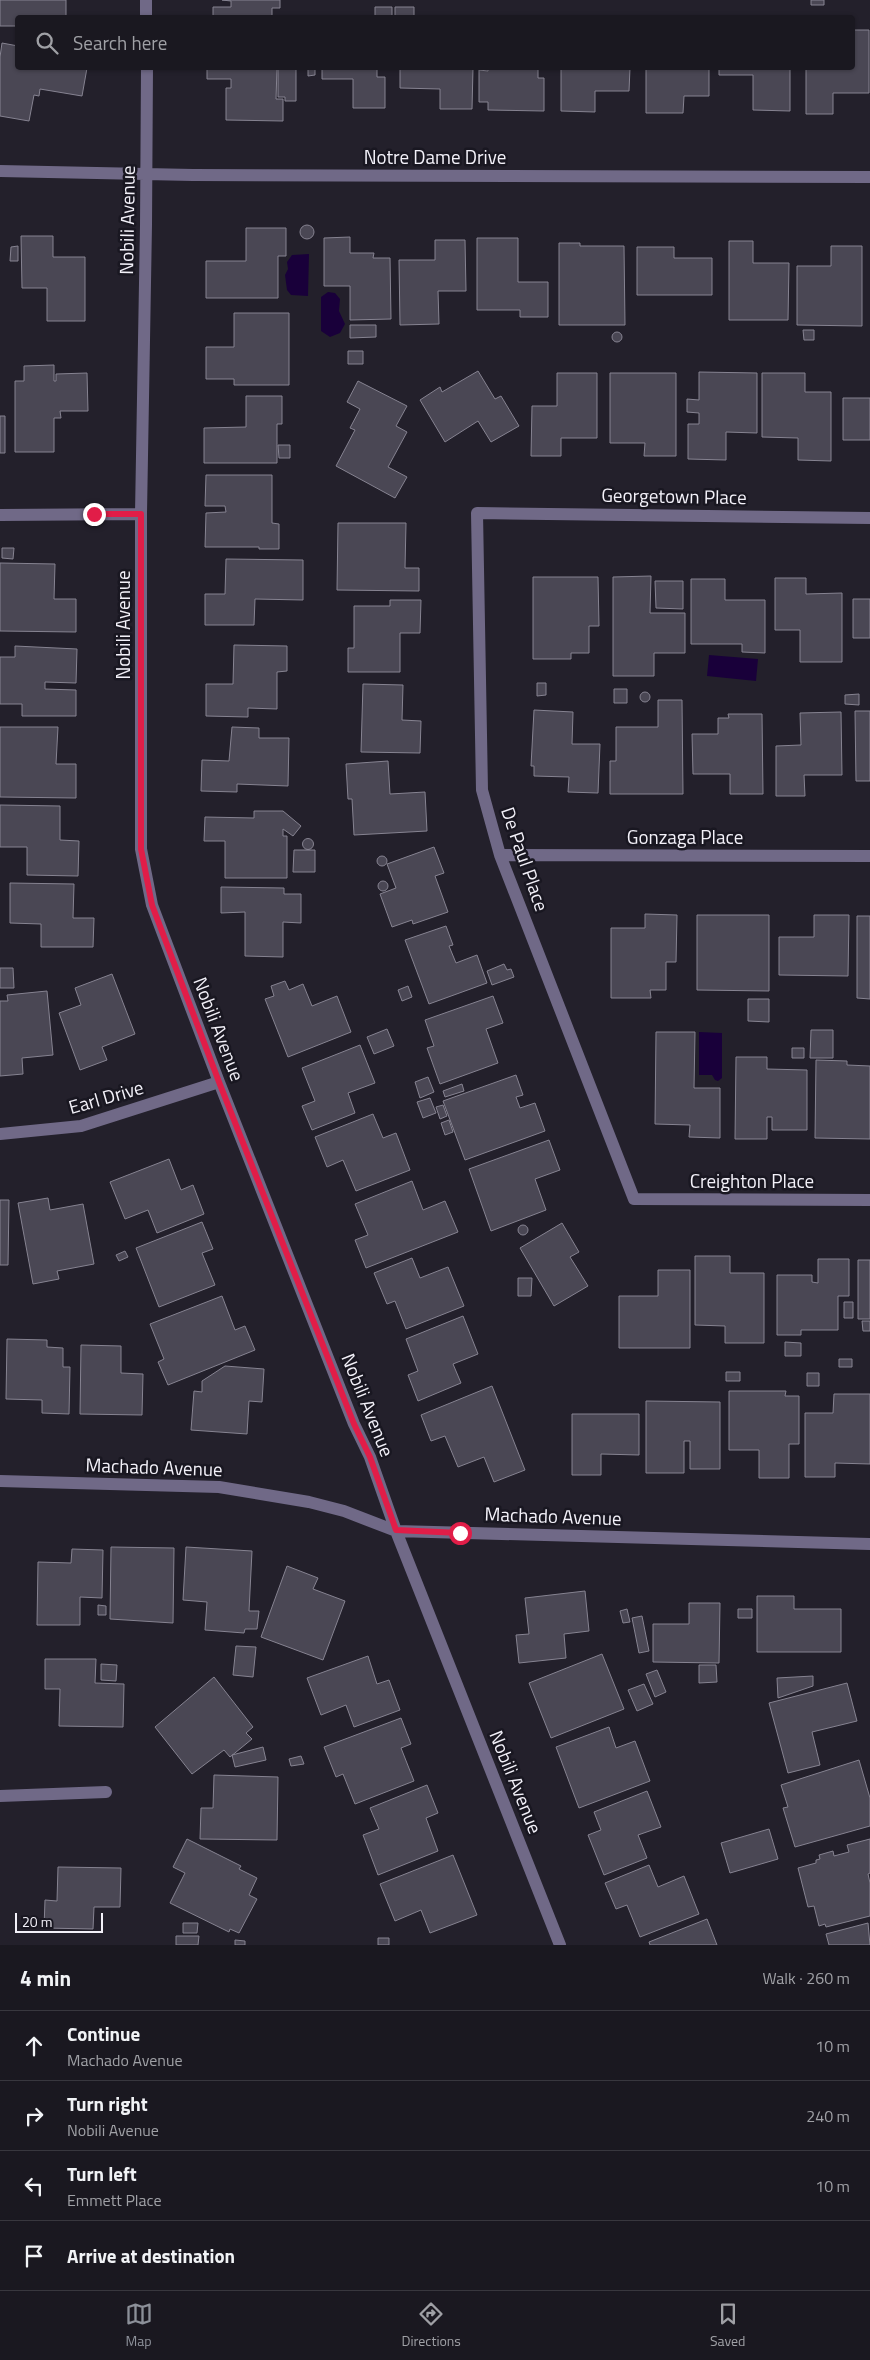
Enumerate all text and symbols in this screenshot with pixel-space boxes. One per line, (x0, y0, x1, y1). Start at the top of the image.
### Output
search box (15, 15, 855, 70)
text: Search here (73, 28, 167, 57)
icon: search (33, 29, 61, 57)
street label: Notre Dame Drive (364, 142, 506, 171)
street label: Nobili Avenue (111, 165, 142, 275)
street label: Georgetown Place (601, 480, 747, 511)
route end (83, 503, 106, 526)
street label: Nobili Avenue (108, 570, 137, 680)
street label: De Paul Place (494, 803, 557, 915)
street label: Gonzaga Place (627, 822, 743, 851)
street label: Nobili Avenue (186, 973, 253, 1085)
street label: Earl Drive (65, 1072, 147, 1121)
street label: Creighton Place (690, 1166, 814, 1195)
street label: Nobili Avenue (335, 1349, 402, 1461)
street label: Machado Avenue (85, 1450, 223, 1483)
street label: Machado Avenue (484, 1499, 622, 1532)
route start (449, 1522, 472, 1545)
street label: Nobili Avenue (483, 1726, 550, 1838)
scale bar (15, 1910, 102, 1933)
text: 20 m (22, 1911, 52, 1932)
text: 4 min (20, 1962, 71, 1994)
text: Walk · 260 m (762, 1966, 850, 1990)
text: Continue (67, 2019, 140, 2048)
icon: ahead (20, 2032, 48, 2060)
text: 10 m (815, 2034, 850, 2058)
text: Machado Avenue (67, 2048, 183, 2072)
text: Turn right (67, 2089, 148, 2118)
icon: right (20, 2102, 48, 2130)
text: 240 m (806, 2104, 850, 2128)
text: Nobili Avenue (67, 2118, 159, 2142)
text: Turn left (67, 2159, 137, 2188)
icon: left (20, 2172, 48, 2200)
text: 10 m (815, 2174, 850, 2198)
text: Emmett Place (67, 2188, 162, 2212)
text: Arrive at destination (67, 2241, 235, 2270)
icon: arrive (20, 2242, 48, 2270)
tab: Map (125, 2300, 153, 2351)
tab: Directions (402, 2300, 461, 2351)
tab: Saved (710, 2300, 746, 2351)

